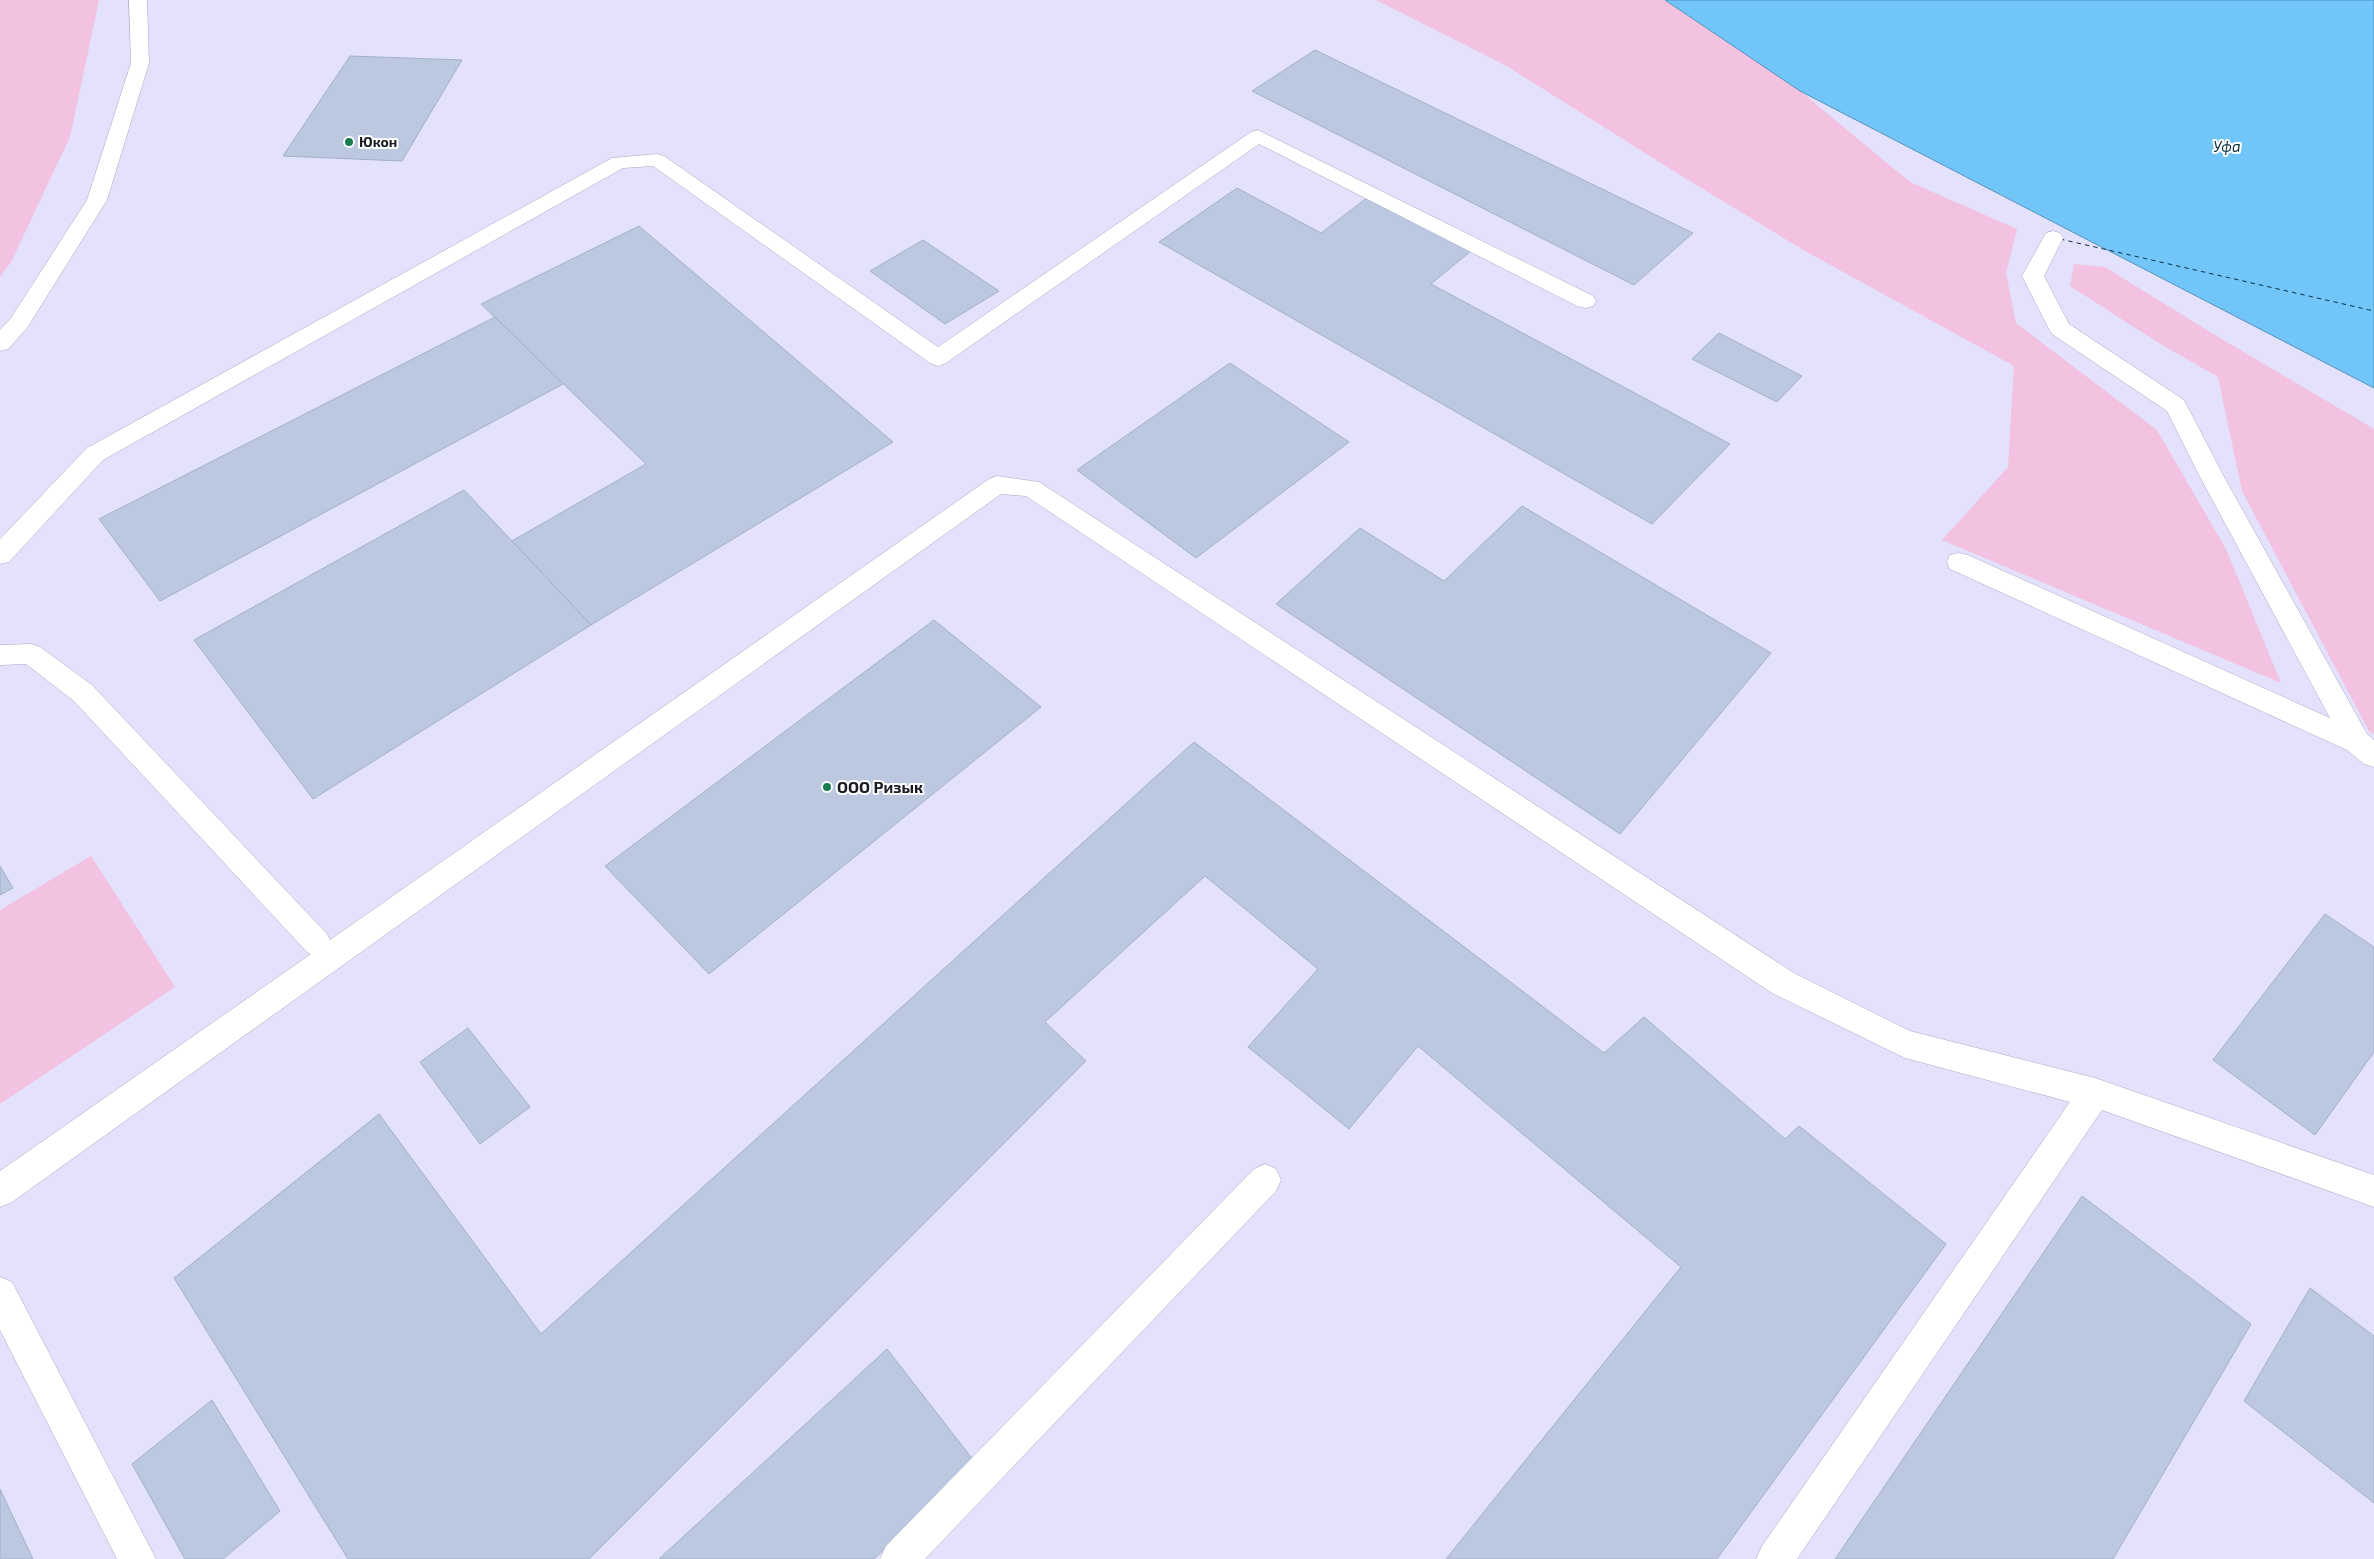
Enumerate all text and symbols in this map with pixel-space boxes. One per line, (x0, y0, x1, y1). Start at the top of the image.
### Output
place label: Юкон (359, 133, 397, 150)
marker: Юкон (343, 136, 355, 148)
water label: Уфа (2213, 137, 2241, 155)
place label: ООО Ризык (837, 777, 923, 796)
marker: ООО Ризык (821, 781, 833, 793)

